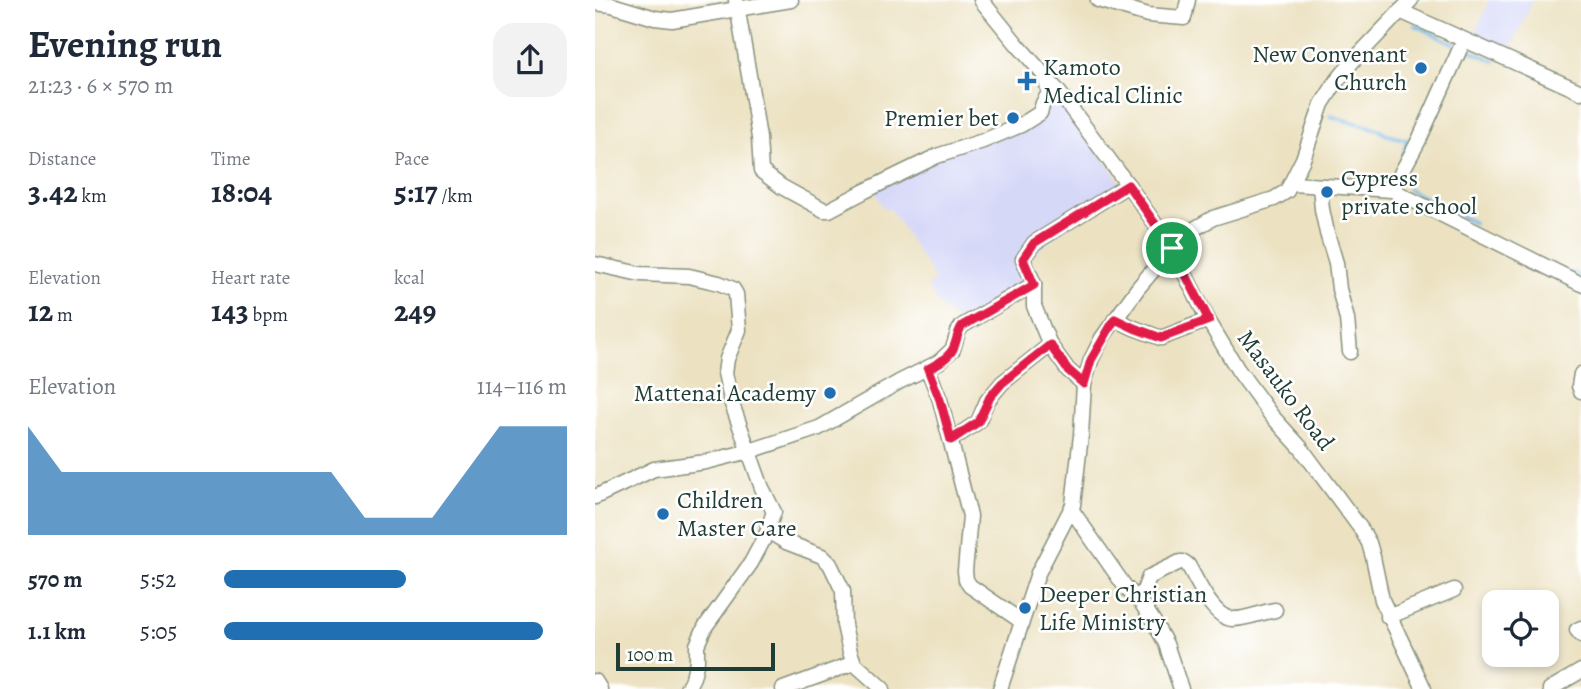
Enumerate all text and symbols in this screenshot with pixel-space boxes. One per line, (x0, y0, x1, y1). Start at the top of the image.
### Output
text: Evening run (28, 18, 222, 70)
button: share (493, 23, 567, 97)
place label: New Convenant Church (1252, 38, 1407, 98)
place label: Kamoto Medical Clinic (1043, 51, 1183, 111)
marker: New Convenant Church (1413, 60, 1429, 76)
text: 21:23 · 6 × 570 m (28, 70, 173, 101)
marker: Kamoto Medical Clinic (1017, 71, 1037, 91)
place label: Premier bet (884, 102, 999, 134)
marker: Premier bet (1005, 110, 1021, 126)
text: Distance (28, 146, 96, 172)
text: Time (211, 146, 250, 172)
text: Pace (394, 146, 429, 172)
place label: Cypress private school (1341, 162, 1477, 222)
text: 3.42 (28, 172, 78, 212)
text: 18:04 (211, 172, 272, 212)
text: 5:17 (394, 172, 438, 212)
text: km (78, 183, 107, 209)
text: /km (438, 183, 473, 209)
marker: Cypress private school (1319, 184, 1335, 200)
pin (1142, 218, 1202, 278)
icon: arrive (1153, 229, 1191, 267)
text: Elevation (28, 265, 101, 291)
text: Heart rate (211, 265, 290, 291)
text: kcal (394, 265, 424, 291)
text: 12 (28, 291, 53, 331)
text: 143 (211, 291, 249, 331)
text: 249 (394, 291, 436, 331)
text: m (53, 302, 73, 328)
text: bpm (249, 302, 288, 328)
street label: Masauko Road (1230, 323, 1342, 457)
text: Elevation (28, 371, 116, 402)
text: 114–116 m (477, 371, 567, 402)
place label: Mattenai Academy (634, 377, 816, 409)
marker: Mattenai Academy (822, 385, 838, 401)
place label: Children Master Care (677, 484, 796, 544)
marker: Children Master Care (655, 506, 671, 522)
text: 570 m (28, 564, 83, 595)
text: 5:52 (140, 564, 176, 595)
place label: Deeper Christian Life Ministry (1039, 578, 1207, 638)
map controls (1482, 590, 1559, 667)
button: locate (1482, 590, 1559, 667)
marker: Deeper Christian Life Ministry (1017, 600, 1033, 616)
text: 1.1 km (28, 616, 86, 647)
text: 5:05 (140, 616, 178, 647)
scale bar (616, 640, 775, 672)
text: 100 m (627, 642, 673, 668)

